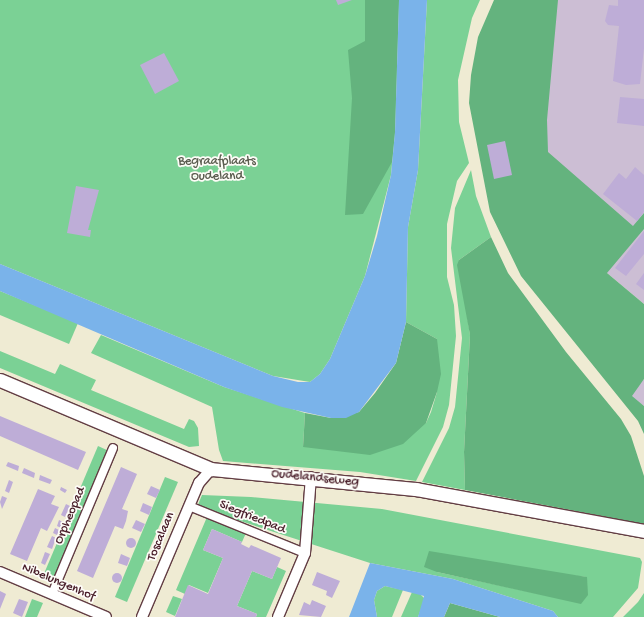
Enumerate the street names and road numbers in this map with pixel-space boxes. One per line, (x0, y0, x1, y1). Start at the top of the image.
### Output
street label: Oudelandseweg (271, 467, 359, 491)
street label: Orpheopad (52, 485, 90, 547)
street label: Siegfriedpad (217, 498, 287, 538)
street label: Toscalaan (145, 510, 179, 564)
street label: Nibelungenhof (19, 561, 97, 605)

